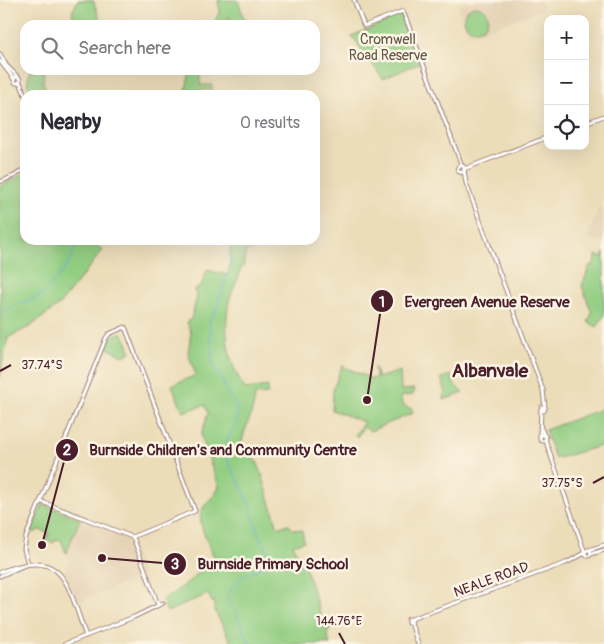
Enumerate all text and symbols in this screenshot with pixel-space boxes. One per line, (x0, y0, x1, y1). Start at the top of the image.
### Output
map controls (544, 15, 589, 150)
button: + (544, 15, 589, 60)
search box (20, 20, 320, 75)
park label: Cromwell Road Reserve (349, 31, 427, 64)
icon: search (38, 34, 66, 62)
text: Search here (78, 36, 171, 60)
button: − (544, 60, 589, 105)
button: locate (544, 105, 589, 150)
text: Nearby (40, 109, 101, 136)
text: 0 results (240, 113, 300, 133)
callout: Evergreen Avenue Reserve (369, 286, 580, 316)
text: 1 (379, 293, 385, 312)
text: Evergreen Avenue Reserve (404, 293, 570, 312)
text: 37.74°S (21, 358, 63, 373)
district label: Albanvale (452, 359, 529, 383)
callout: Burnside Children's and Community Centre (55, 435, 367, 465)
text: 2 (63, 441, 71, 460)
text: Burnside Children's and Community Centre (89, 441, 357, 460)
text: 37.75°S (542, 476, 582, 491)
callout: Burnside Primary School (163, 549, 359, 579)
text: 3 (171, 555, 179, 574)
text: Burnside Primary School (197, 555, 349, 574)
street label: NEALE ROAD (451, 558, 531, 601)
text: 144.76°E (316, 614, 362, 629)

